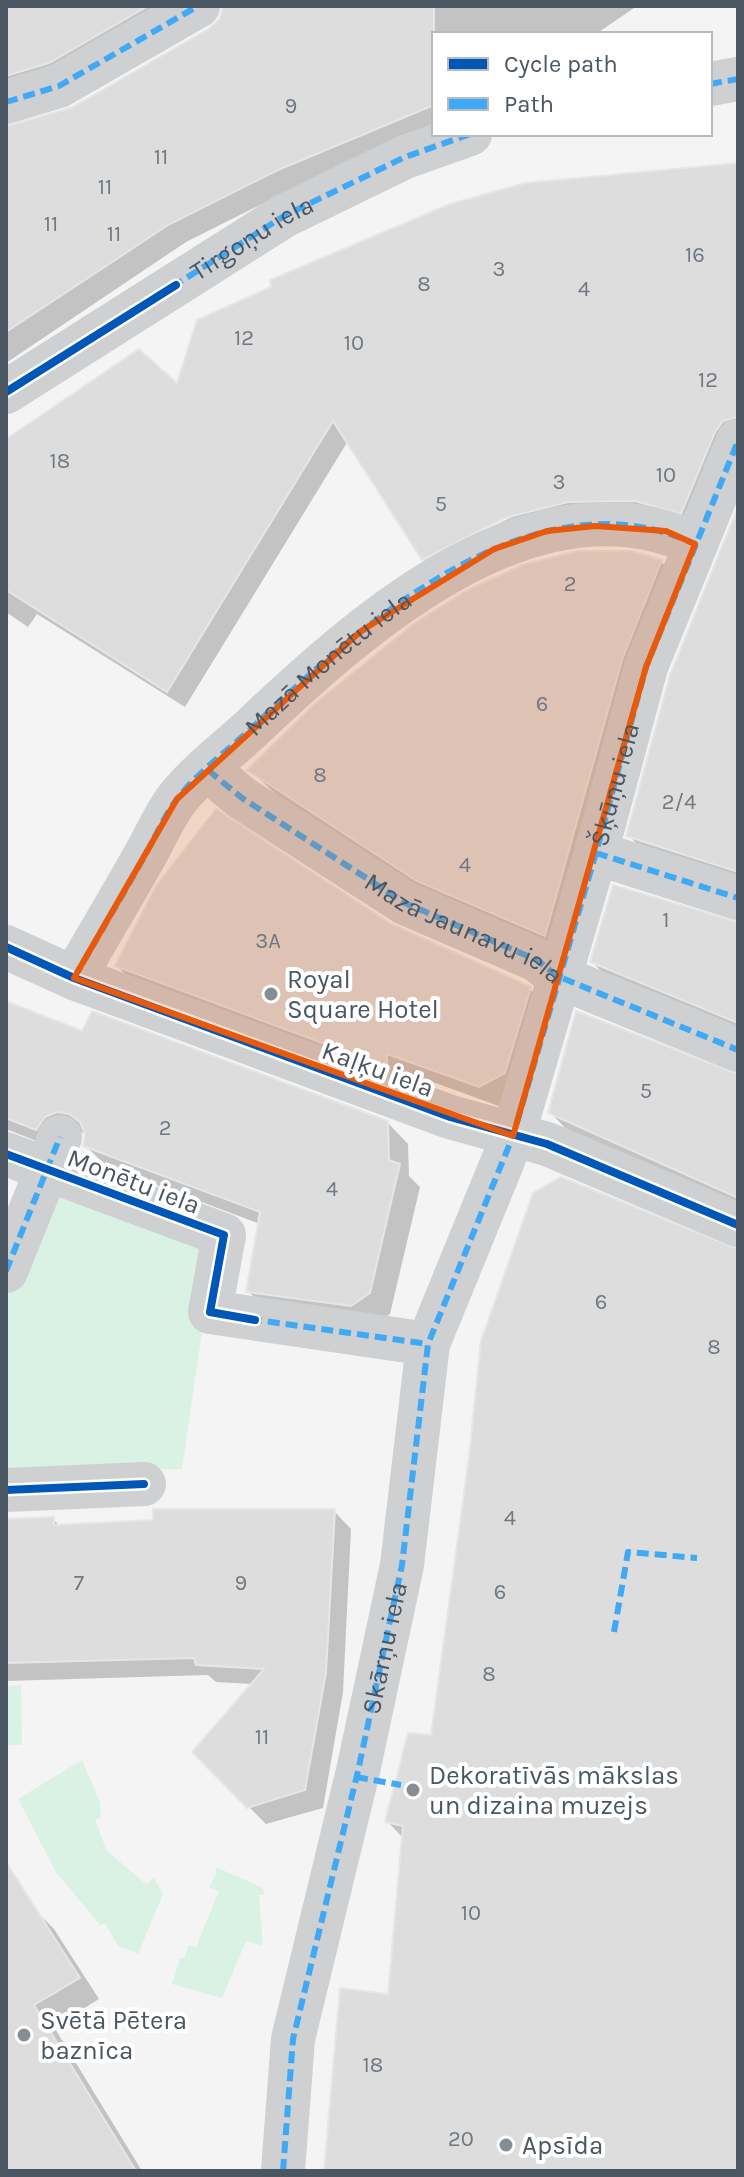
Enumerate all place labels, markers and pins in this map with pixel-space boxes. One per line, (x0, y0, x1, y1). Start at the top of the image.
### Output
place label: Royal Square Hotel (287, 964, 439, 1025)
marker: Royal Square Hotel (262, 985, 280, 1003)
place label: Dekoratīvās mākslas un dizaina muzejs (429, 1760, 679, 1821)
marker: Dekoratīvās mākslas un dizaina muzejs (404, 1781, 422, 1799)
place label: Svētā Pētera baznīca (40, 2005, 187, 2066)
marker: Svētā Pētera baznīca (15, 2026, 33, 2044)
place label: Apsīda (522, 2130, 603, 2161)
marker: Apsīda (497, 2136, 515, 2154)

